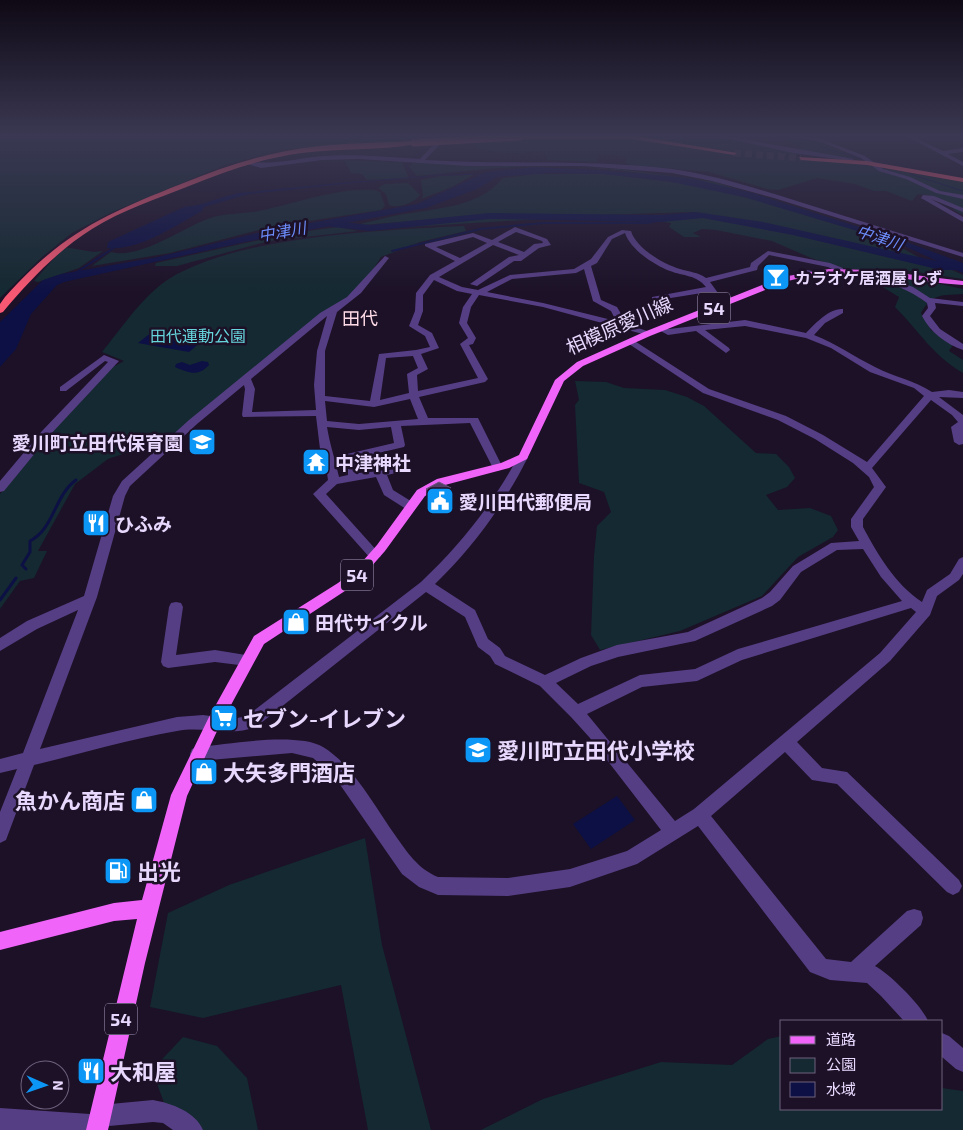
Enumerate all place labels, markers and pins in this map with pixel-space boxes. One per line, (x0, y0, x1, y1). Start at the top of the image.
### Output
bar icon: カラオケ居酒屋 しず (761, 262, 791, 292)
place label: カラオケ居酒屋 しず (795, 268, 942, 287)
school or university icon: 愛川町立田代保育園 (187, 427, 217, 457)
place label: 愛川町立田代保育園 (12, 431, 183, 454)
temple icon: 中津神社 (301, 447, 331, 477)
place label: 中津神社 (335, 451, 411, 474)
public building icon: 愛川田代郵便局 (425, 486, 455, 516)
place label: 愛川田代郵便局 (459, 490, 592, 513)
restaurant icon: ひふみ (81, 508, 111, 538)
place label: ひふみ (115, 512, 172, 535)
shop icon: 田代サイクル (281, 607, 311, 637)
place label: 田代サイクル (315, 611, 428, 634)
supermarket icon: セブン-イレブン (209, 703, 239, 733)
place label: セブン-イレブン (243, 705, 406, 731)
school or university icon: 愛川町立田代小学校 (463, 735, 493, 765)
place label: 愛川町立田代小学校 (497, 737, 695, 763)
shop icon: 大矢多門酒店 (189, 757, 219, 787)
place label: 大矢多門酒店 (223, 759, 355, 785)
shop icon: 魚かん商店 (129, 785, 159, 815)
place label: 魚かん商店 (15, 787, 125, 813)
fuel station icon: 出光 (103, 856, 133, 886)
place label: 出光 (137, 858, 181, 884)
restaurant icon: 大和屋 (76, 1056, 106, 1086)
place label: 大和屋 (110, 1058, 176, 1084)

